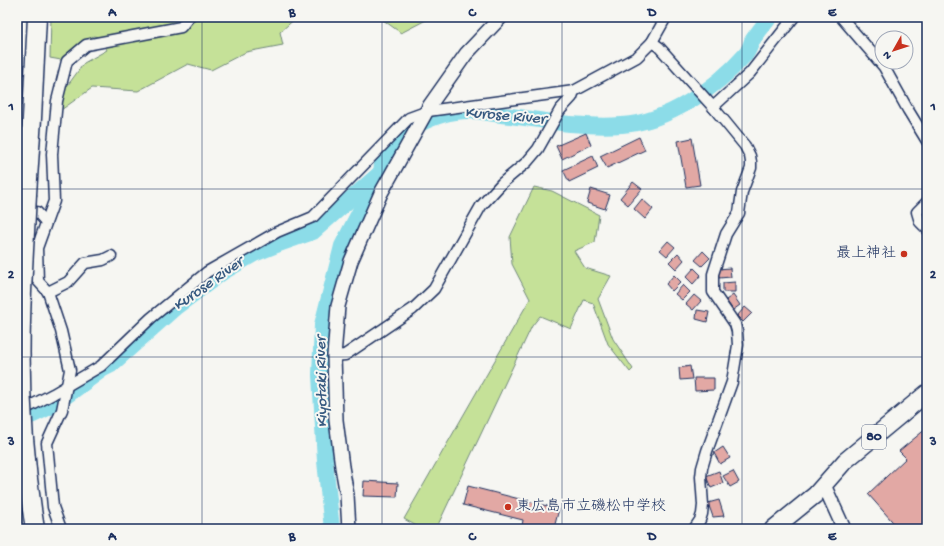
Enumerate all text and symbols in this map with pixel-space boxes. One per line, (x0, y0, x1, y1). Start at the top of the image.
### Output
text: A (107, 6, 117, 21)
text: B (288, 6, 297, 21)
text: C (467, 6, 477, 21)
text: D (647, 6, 657, 21)
text: E (828, 6, 837, 21)
north arrow (874, 30, 914, 70)
text: N (881, 48, 895, 62)
text: 1 (7, 100, 14, 115)
text: 1 (929, 100, 936, 115)
water label: Kurose River (464, 104, 550, 130)
place label: 最上神社 (836, 244, 896, 263)
marker: 最上神社 (899, 249, 909, 259)
water label: Kurose River (170, 252, 250, 316)
text: 2 (8, 268, 15, 283)
text: 2 (930, 268, 937, 283)
water label: Kiyotaki River (313, 333, 333, 428)
road number: 80 (862, 425, 886, 449)
text: 3 (7, 435, 15, 450)
text: 3 (929, 435, 937, 450)
place label: 東広島市立磯松中学校 (516, 497, 666, 516)
marker: 東広島市立磯松中学校 (503, 502, 513, 512)
text: A (107, 530, 117, 545)
text: B (288, 530, 297, 545)
text: C (467, 530, 477, 545)
text: D (647, 530, 657, 545)
text: E (828, 530, 837, 545)

